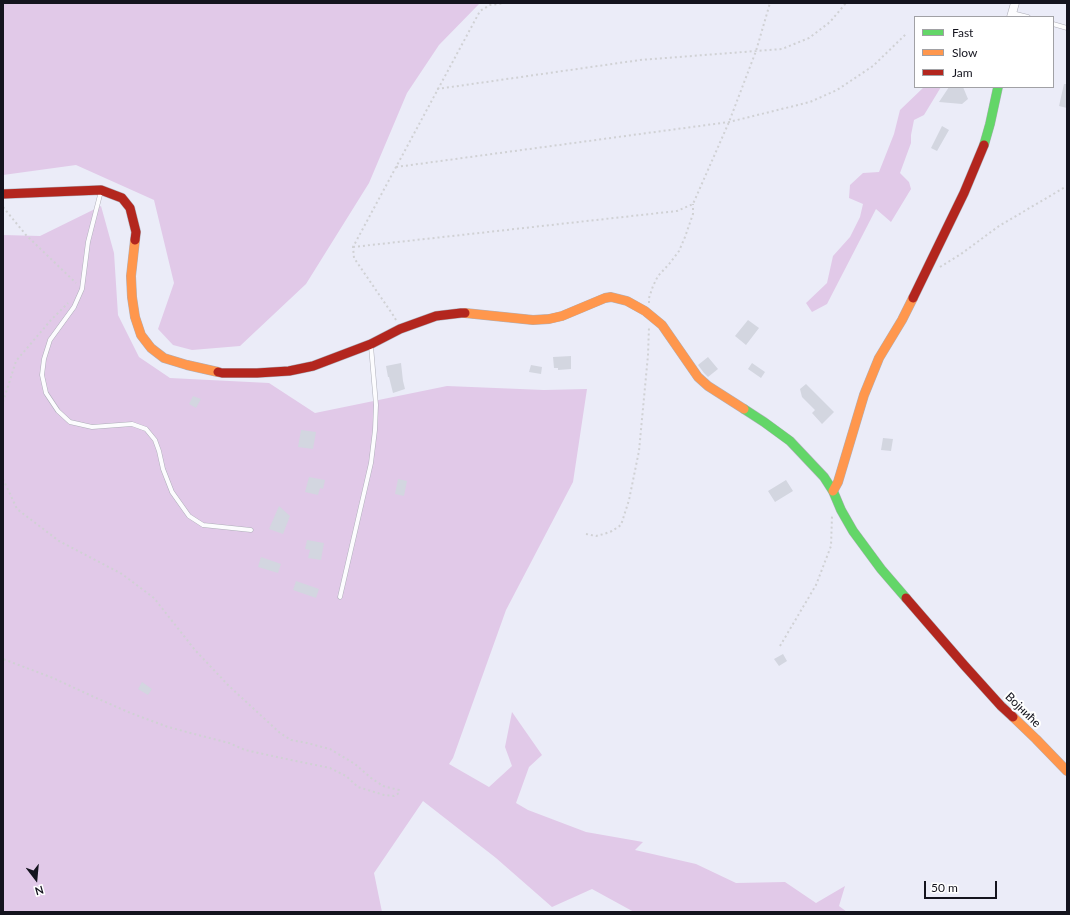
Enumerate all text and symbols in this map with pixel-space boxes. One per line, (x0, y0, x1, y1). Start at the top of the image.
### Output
legend (914, 16, 1054, 88)
text: Fast (952, 25, 973, 40)
text: Slow (952, 45, 977, 60)
text: Jam (952, 65, 973, 80)
street label: Војниће (1002, 690, 1044, 730)
north arrow (16, 859, 56, 899)
scale bar (926, 873, 999, 899)
text: 50 m (931, 880, 958, 895)
text: N (34, 884, 45, 898)

